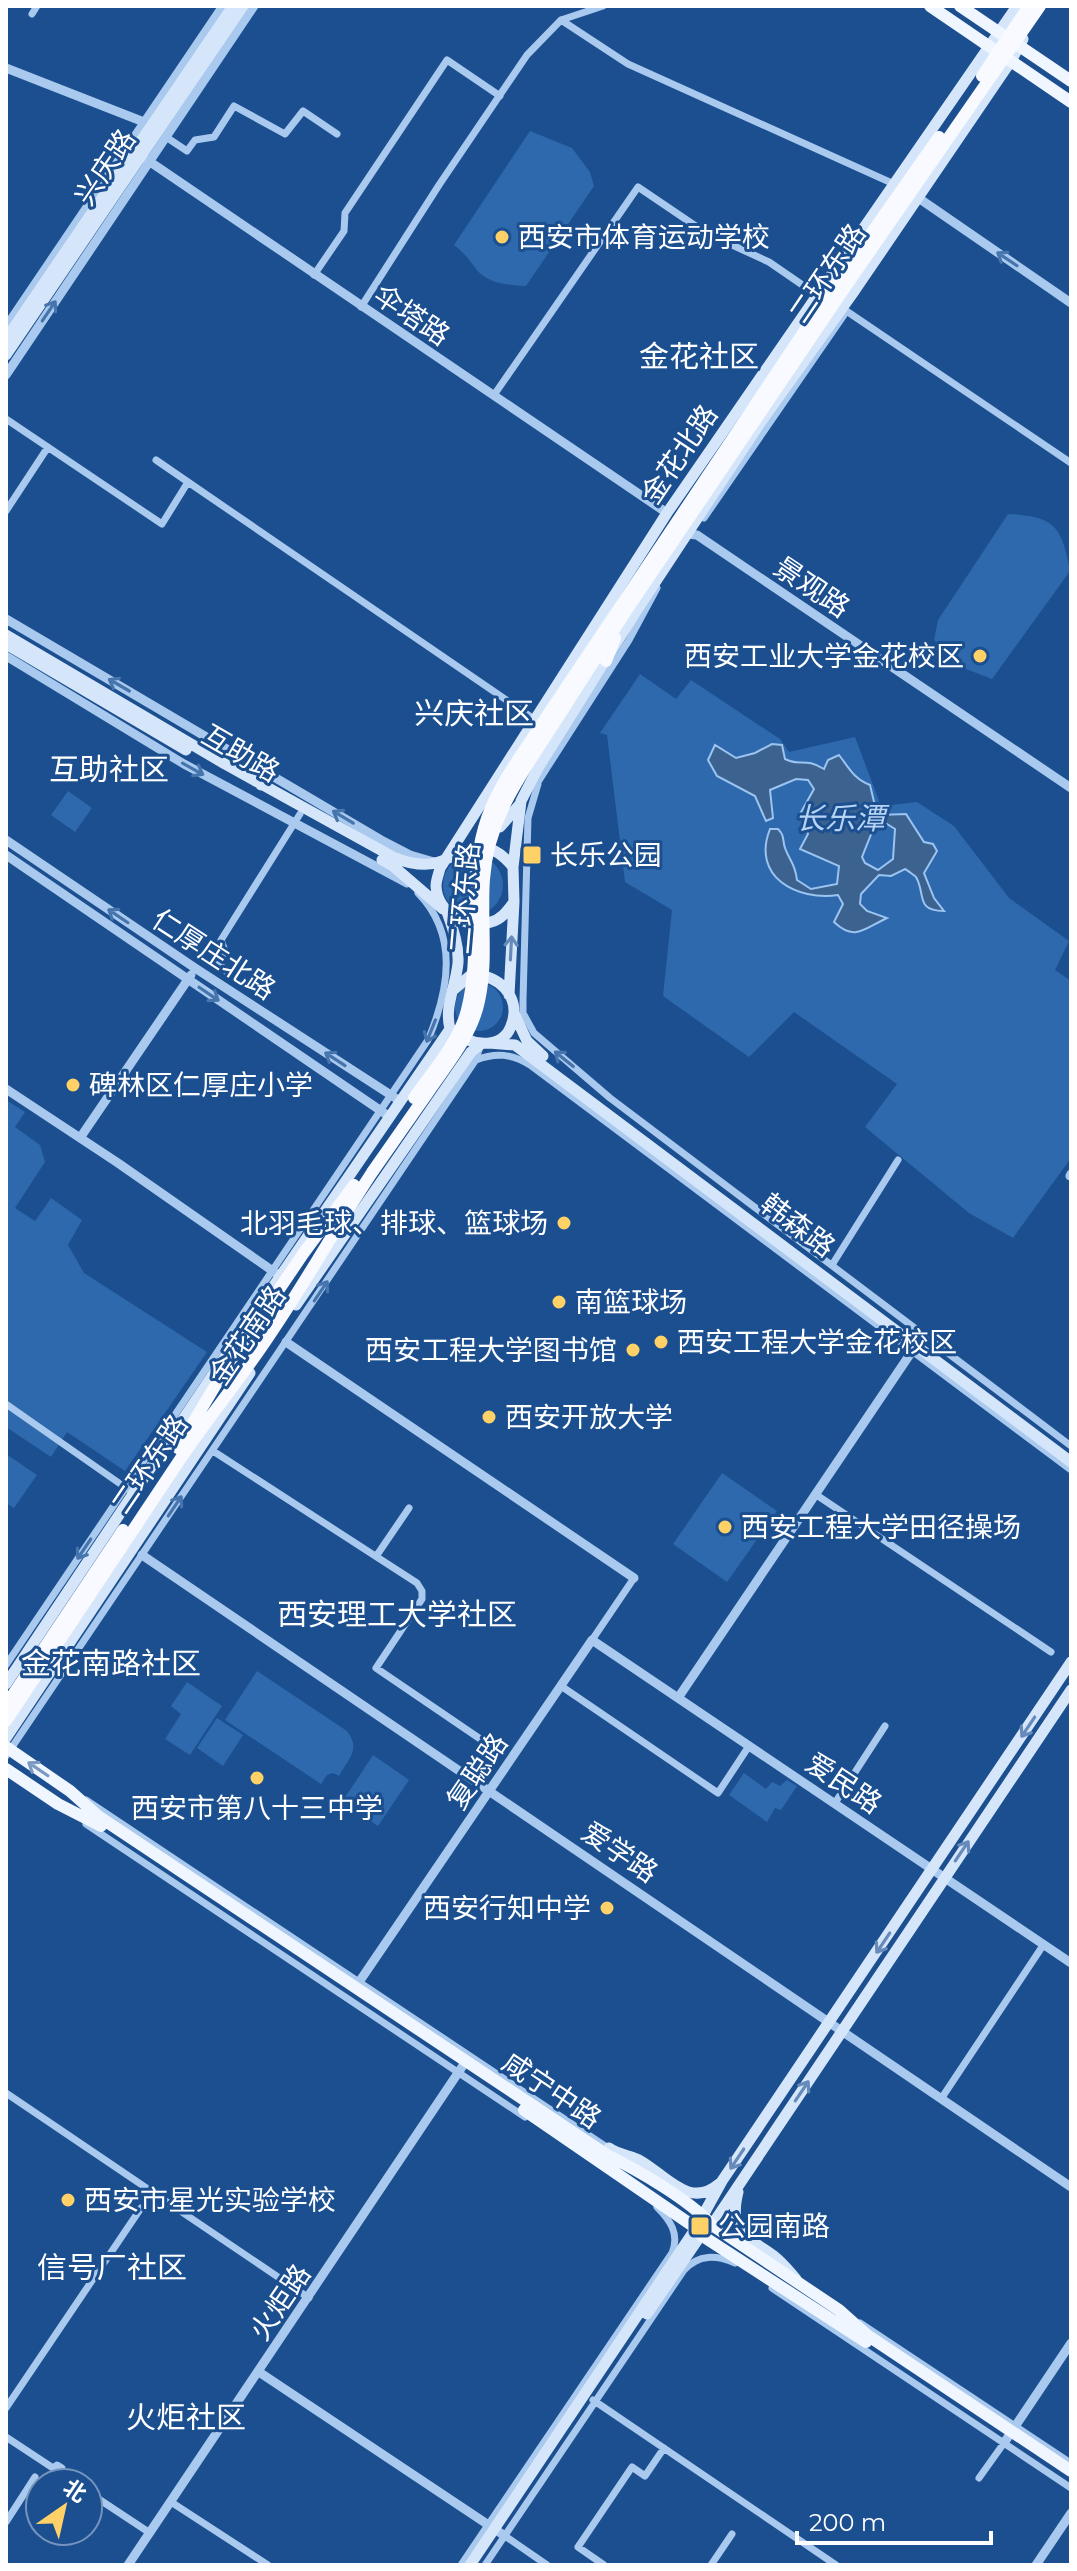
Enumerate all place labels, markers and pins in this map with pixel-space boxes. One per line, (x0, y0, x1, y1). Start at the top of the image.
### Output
place label: 西安市体育运动学校 (518, 220, 770, 254)
marker: 西安市体育运动学校 (493, 228, 511, 246)
place label: 西安工业大学金花校区 (684, 639, 964, 673)
marker: 西安工业大学金花校区 (971, 647, 989, 665)
place label: 长乐公园 (550, 838, 662, 872)
marker: 长乐公园 (521, 844, 543, 866)
place label: 碑林区仁厚庄小学 (89, 1068, 313, 1102)
marker: 碑林区仁厚庄小学 (64, 1076, 82, 1094)
place label: 北羽毛球、排球、篮球场 (240, 1206, 548, 1240)
marker: 北羽毛球、排球、篮球场 (555, 1214, 573, 1232)
place label: 南篮球场 (575, 1285, 687, 1319)
marker: 南篮球场 (550, 1293, 568, 1311)
place label: 西安工程大学金花校区 (677, 1325, 957, 1359)
place label: 西安工程大学图书馆 (365, 1333, 617, 1367)
marker: 西安工程大学金花校区 (652, 1333, 670, 1351)
marker: 西安工程大学图书馆 (624, 1341, 642, 1359)
place label: 西安开放大学 (505, 1400, 673, 1434)
marker: 西安开放大学 (480, 1408, 498, 1426)
place label: 西安工程大学田径操场 (741, 1510, 1021, 1544)
marker: 西安工程大学田径操场 (716, 1518, 734, 1536)
marker: 西安市第八十三中学 (248, 1769, 266, 1787)
place label: 西安市第八十三中学 (131, 1791, 383, 1825)
place label: 西安行知中学 (423, 1891, 591, 1925)
marker: 西安行知中学 (598, 1899, 616, 1917)
place label: 西安市星光实验学校 (84, 2183, 336, 2217)
marker: 西安市星光实验学校 (59, 2191, 77, 2209)
place label: 公园南路 (718, 2209, 830, 2243)
marker: 公园南路 (689, 2215, 711, 2237)

